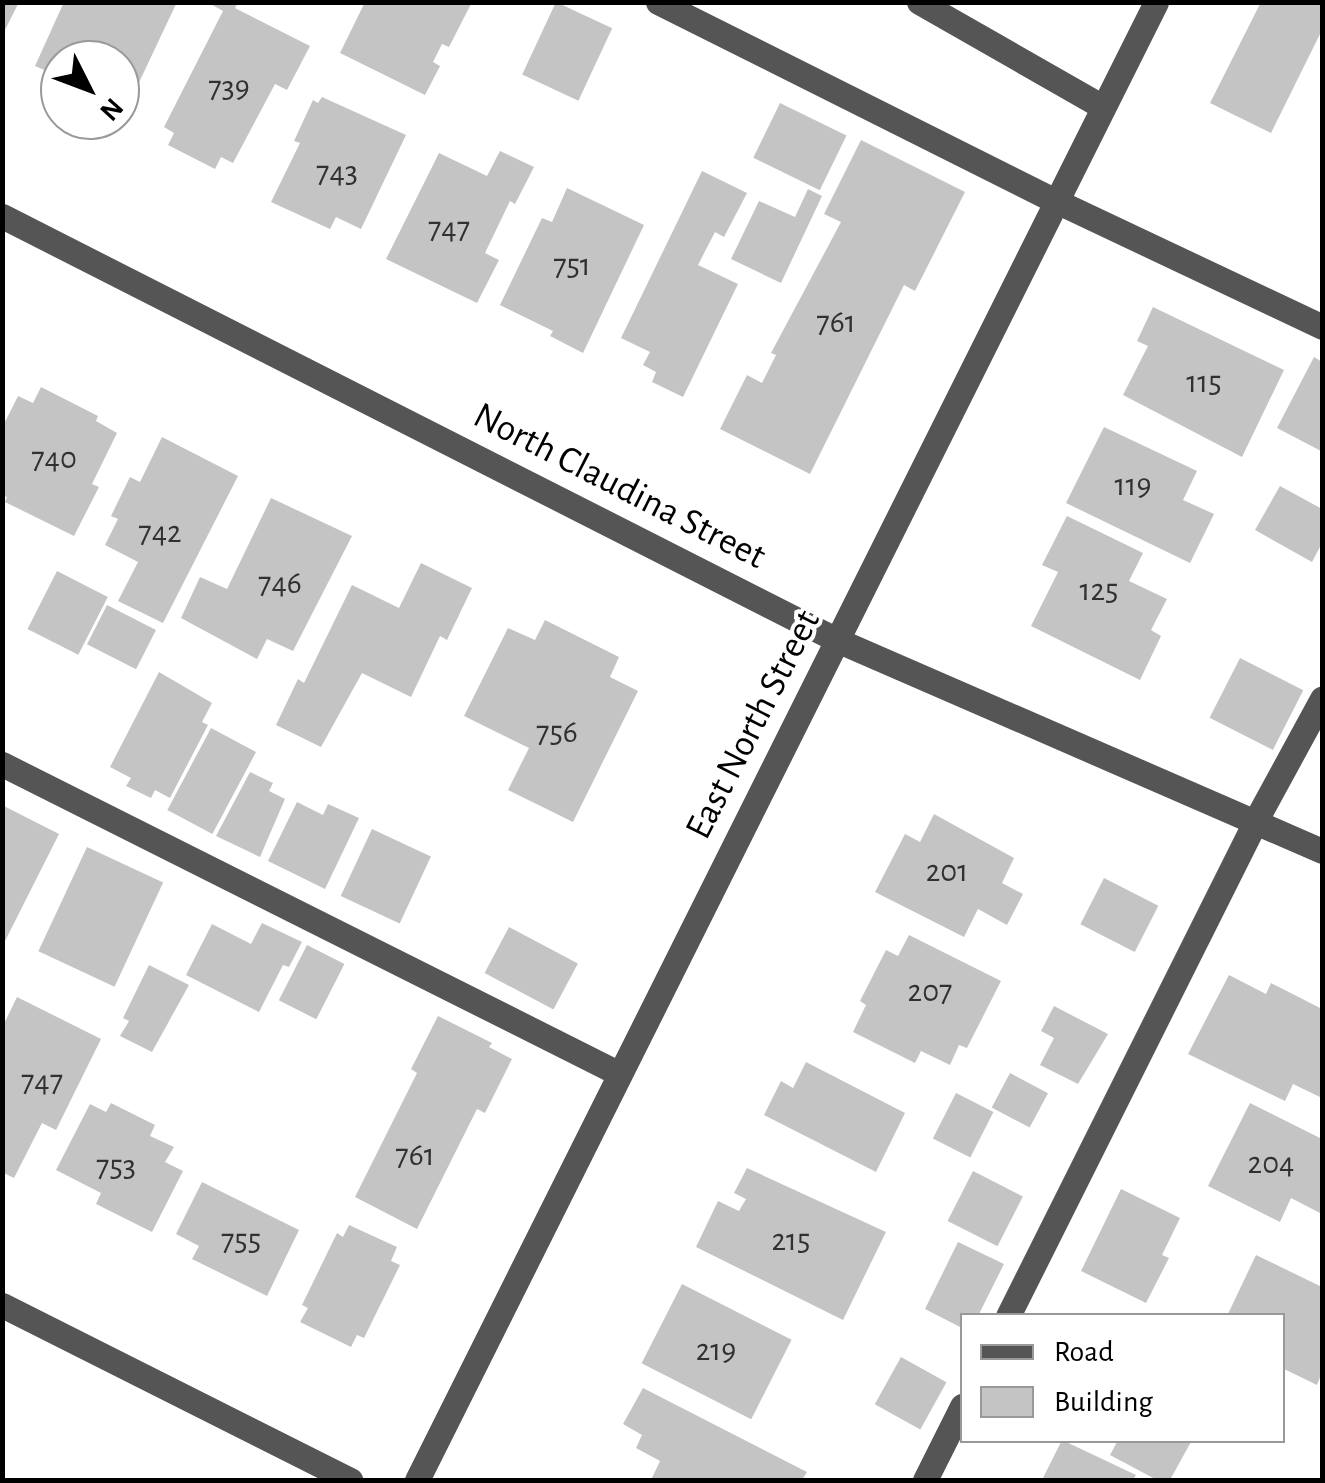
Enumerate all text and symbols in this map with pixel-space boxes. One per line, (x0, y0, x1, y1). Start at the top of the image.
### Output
north arrow (40, 40, 140, 140)
house number: 739 (208, 68, 250, 106)
text: N (94, 92, 128, 125)
house number: 743 (316, 153, 358, 191)
house number: 747 (428, 209, 470, 247)
house number: 751 (553, 246, 591, 284)
house number: 761 (816, 303, 856, 341)
house number: 115 (1186, 363, 1222, 401)
street label: North Claudina Street (465, 394, 773, 580)
house number: 740 (31, 439, 77, 477)
house number: 119 (1114, 466, 1152, 504)
house number: 742 (138, 513, 182, 551)
house number: 746 (258, 564, 302, 602)
house number: 125 (1080, 571, 1118, 609)
street label: East North Street (677, 603, 831, 847)
house number: 756 (536, 713, 578, 751)
house number: 201 (926, 852, 968, 890)
house number: 207 (908, 972, 952, 1010)
house number: 747 (21, 1062, 63, 1100)
house number: 761 (395, 1136, 435, 1174)
house number: 204 (1248, 1144, 1294, 1182)
house number: 753 (96, 1147, 136, 1185)
house number: 755 (221, 1221, 261, 1259)
house number: 215 (772, 1221, 810, 1259)
legend (960, 1313, 1285, 1443)
house number: 219 (696, 1331, 736, 1369)
text: Road (1054, 1337, 1114, 1367)
text: Building (1054, 1387, 1153, 1417)

